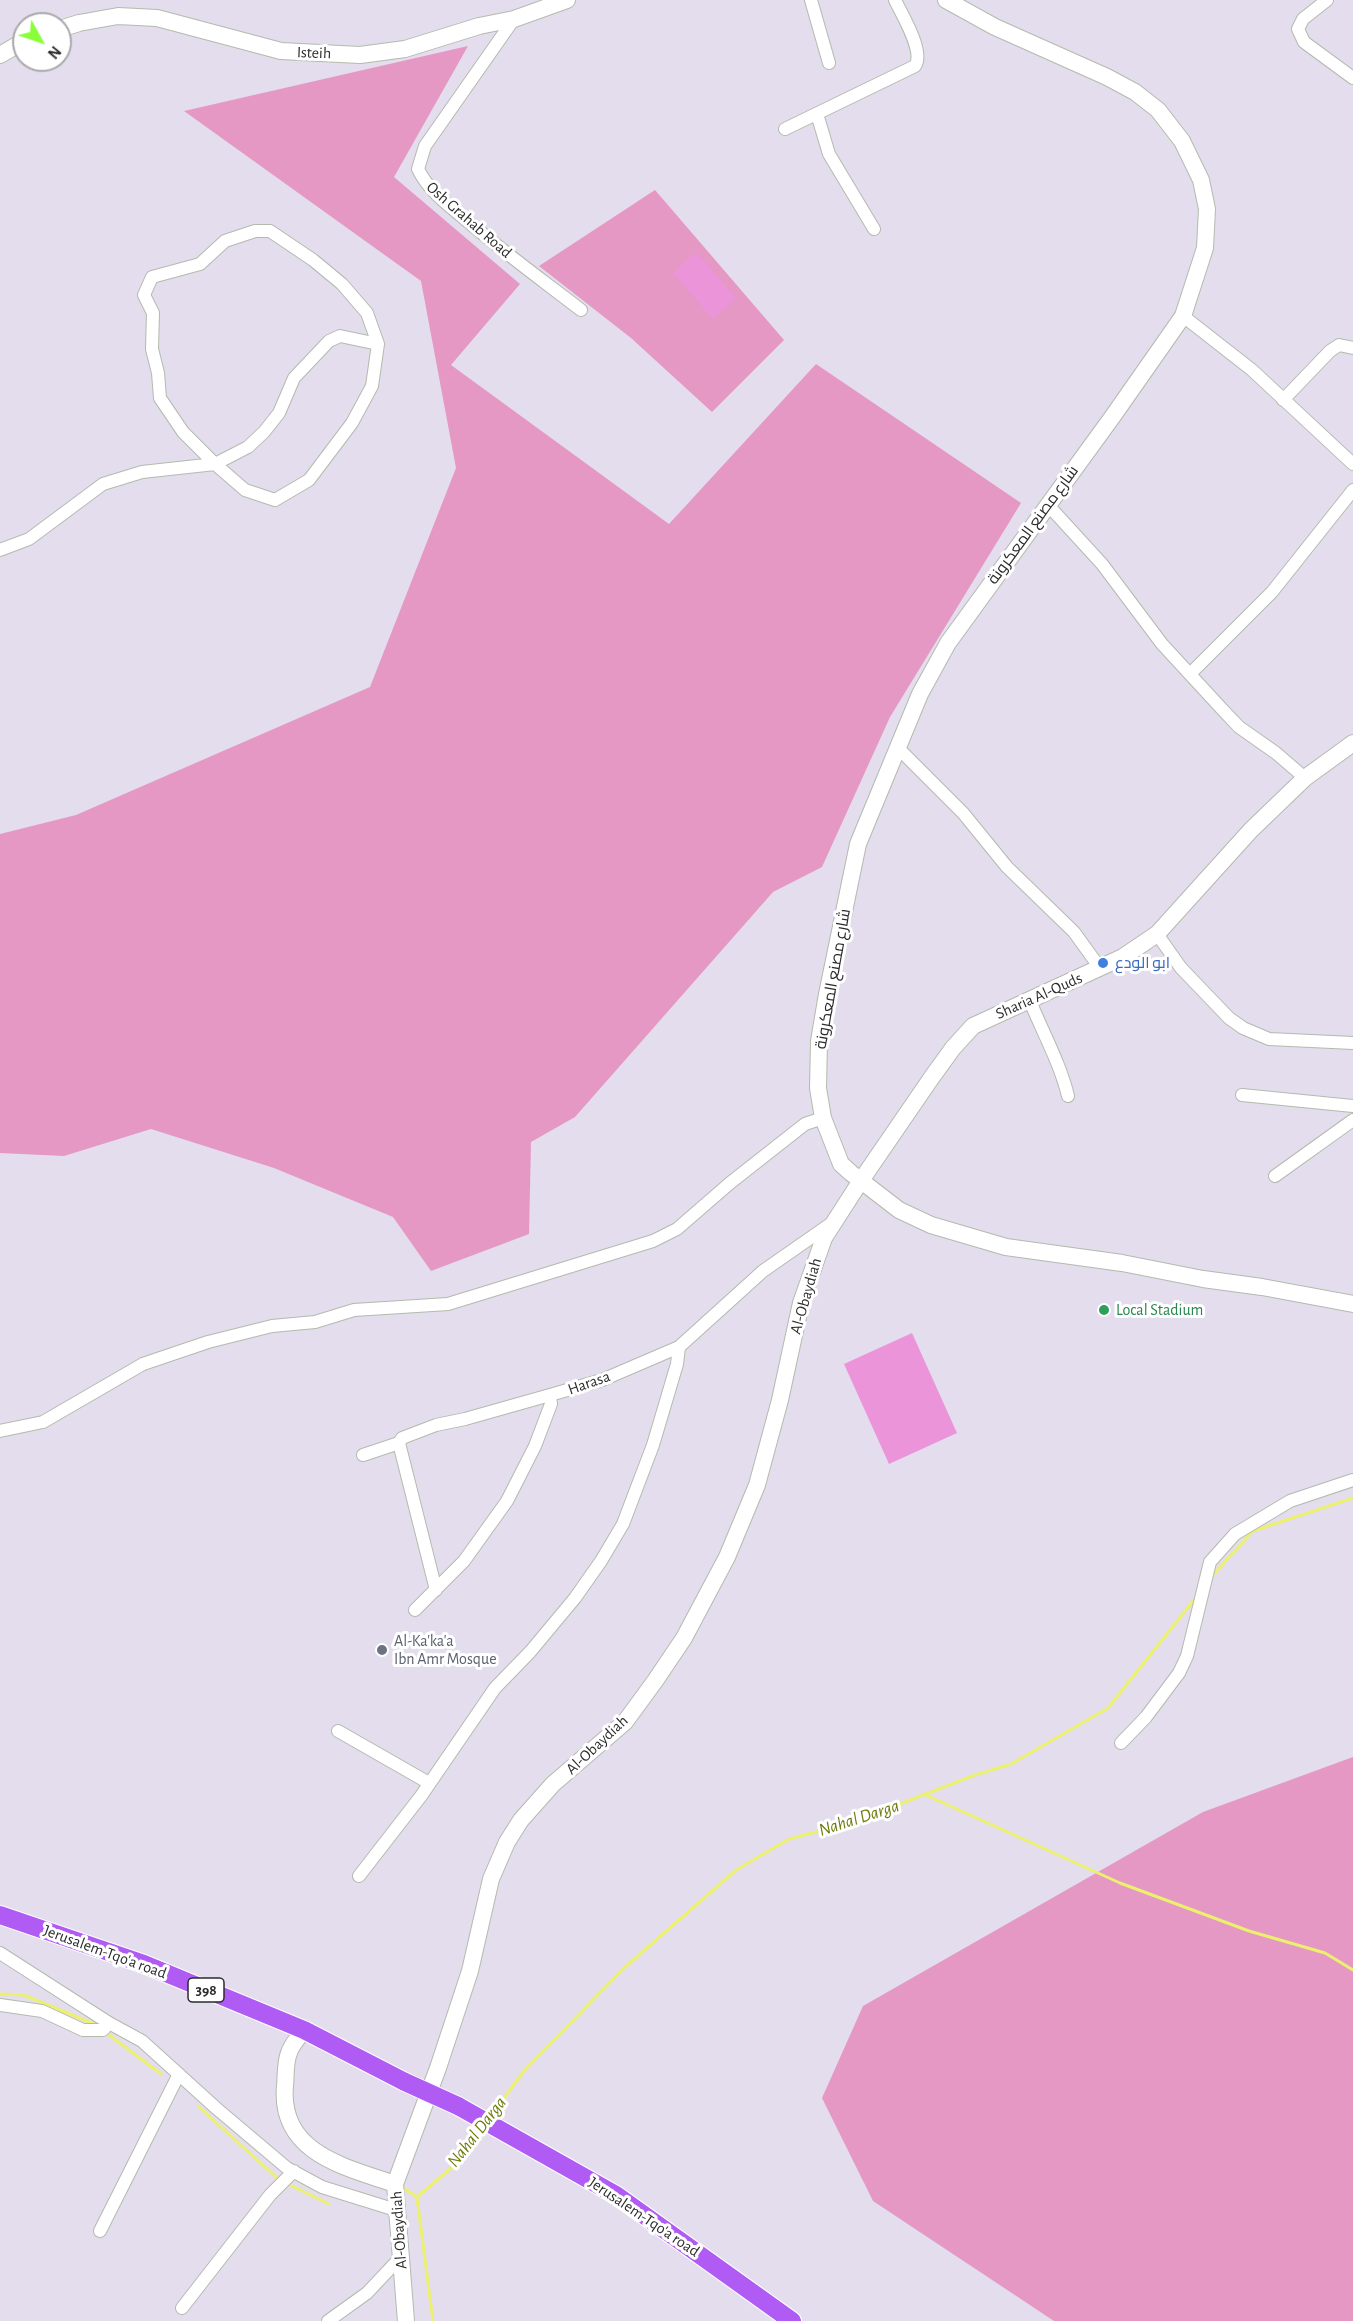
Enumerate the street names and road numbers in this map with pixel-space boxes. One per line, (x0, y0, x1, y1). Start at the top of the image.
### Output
street label: Isteih (297, 43, 331, 63)
street label: Osh Grahab Road (422, 178, 516, 262)
street label: شارع مصنع المعكرونة (983, 462, 1083, 588)
street label: شارع مصنع المعكرونة (811, 907, 855, 1051)
street label: Sharia Al-Quds (993, 968, 1085, 1024)
street label: Al-Obaydiah (786, 1256, 826, 1336)
street label: Harasa (565, 1367, 613, 1399)
street label: Al-Obaydiah (562, 1711, 632, 1779)
street label: Jerusalem-Tqo'a road (41, 1921, 169, 1983)
road number: 398 (188, 1978, 224, 2002)
street label: Jerusalem-Tqo'a road (585, 2173, 703, 2261)
street label: Al-Obaydiah (387, 2190, 411, 2270)

